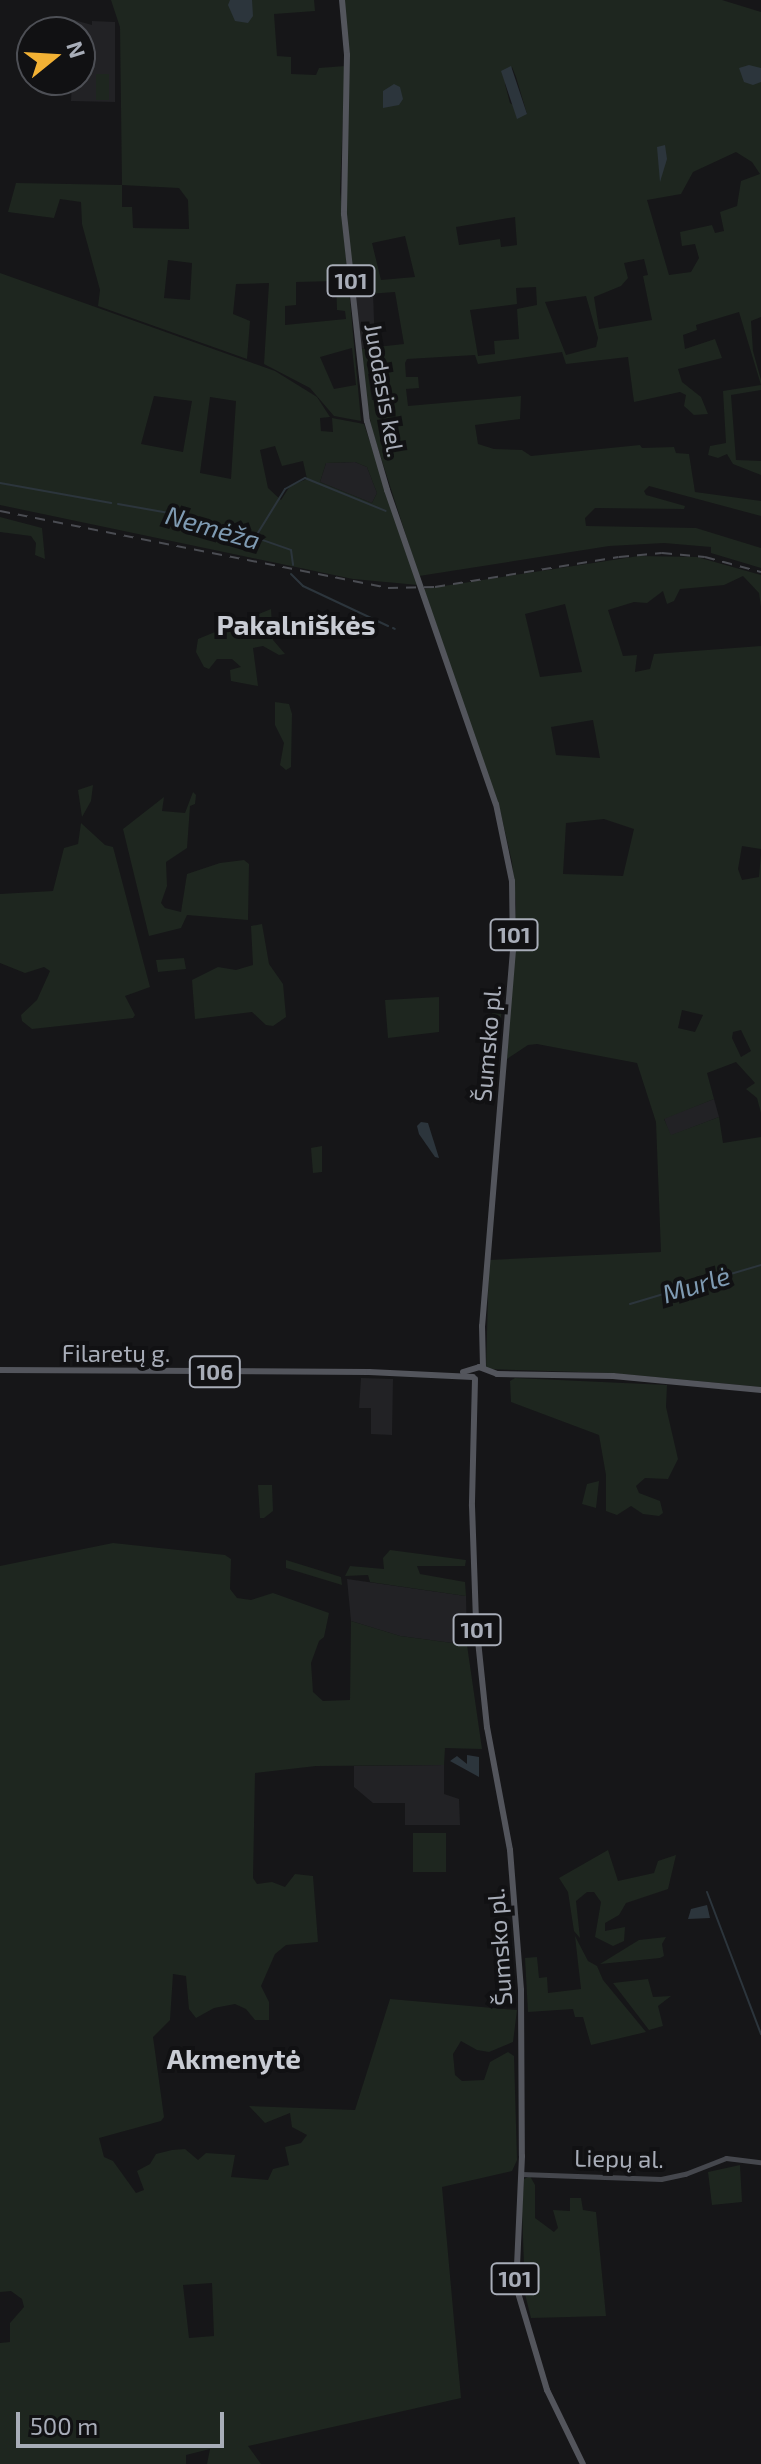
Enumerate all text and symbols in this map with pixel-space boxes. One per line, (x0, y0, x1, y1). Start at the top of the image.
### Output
north arrow (16, 16, 96, 96)
text: N (62, 38, 92, 61)
road number: 101 (325, 263, 377, 299)
street label: Juodasis kel. (359, 321, 411, 459)
water label: Nemėža (162, 499, 264, 555)
district label: Pakalniškės (216, 607, 376, 641)
road number: 101 (488, 917, 540, 953)
street label: Šumsko pl. (468, 983, 506, 1103)
water label: Murlė (658, 1259, 734, 1309)
street label: Filaretų g. (62, 1339, 170, 1367)
road number: 106 (187, 1354, 243, 1390)
road number: 101 (451, 1612, 503, 1648)
street label: Šumsko pl. (481, 1887, 517, 2007)
district label: Akmenytė (167, 2041, 301, 2075)
street label: Liepų al. (574, 2143, 664, 2173)
road number: 101 (489, 2261, 541, 2297)
scale bar (20, 2396, 228, 2446)
text: 500 m (30, 2411, 98, 2440)

